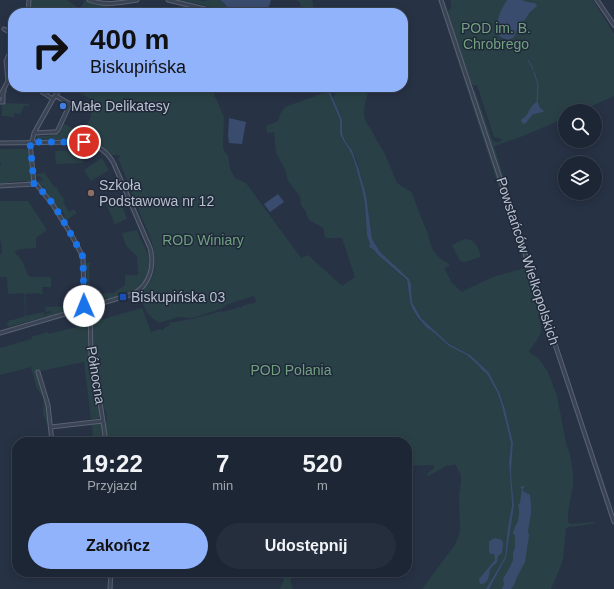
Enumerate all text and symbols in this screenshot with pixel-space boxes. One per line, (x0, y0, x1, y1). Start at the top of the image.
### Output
park label: POD im. B. Chrobrego (461, 20, 531, 52)
icon: right (24, 24, 76, 76)
text: 400 m (90, 24, 169, 55)
text: Biskupińska (90, 57, 186, 77)
place label: Małe Delikatesy (71, 98, 170, 114)
marker: Małe Delikatesy (58, 101, 68, 111)
map controls (558, 104, 602, 200)
button: search (558, 104, 602, 148)
pin (67, 125, 101, 159)
icon: arrive (73, 131, 95, 153)
button: layers (558, 156, 602, 200)
street label: Powstańców Wielkopolskich (493, 175, 563, 347)
place label: Szkoła Podstawowa nr 12 (99, 177, 214, 209)
marker: Szkoła Podstawowa nr 12 (86, 188, 96, 198)
park label: ROD Winiary (162, 232, 244, 248)
position arrow (63, 285, 105, 327)
place label: Biskupińska 03 (131, 289, 225, 305)
marker: Biskupińska 03 (118, 292, 128, 302)
street label: Północna (84, 345, 109, 405)
park label: POD Polania (251, 362, 332, 378)
text: 19:22 (81, 450, 143, 477)
text: 7 (216, 450, 229, 477)
text: 520 (303, 450, 343, 477)
text: Przyjazd (87, 478, 137, 493)
text: min (212, 478, 233, 493)
text: m (317, 478, 328, 493)
button: Zakończ (28, 523, 208, 569)
button: Udostępnij (216, 523, 396, 569)

